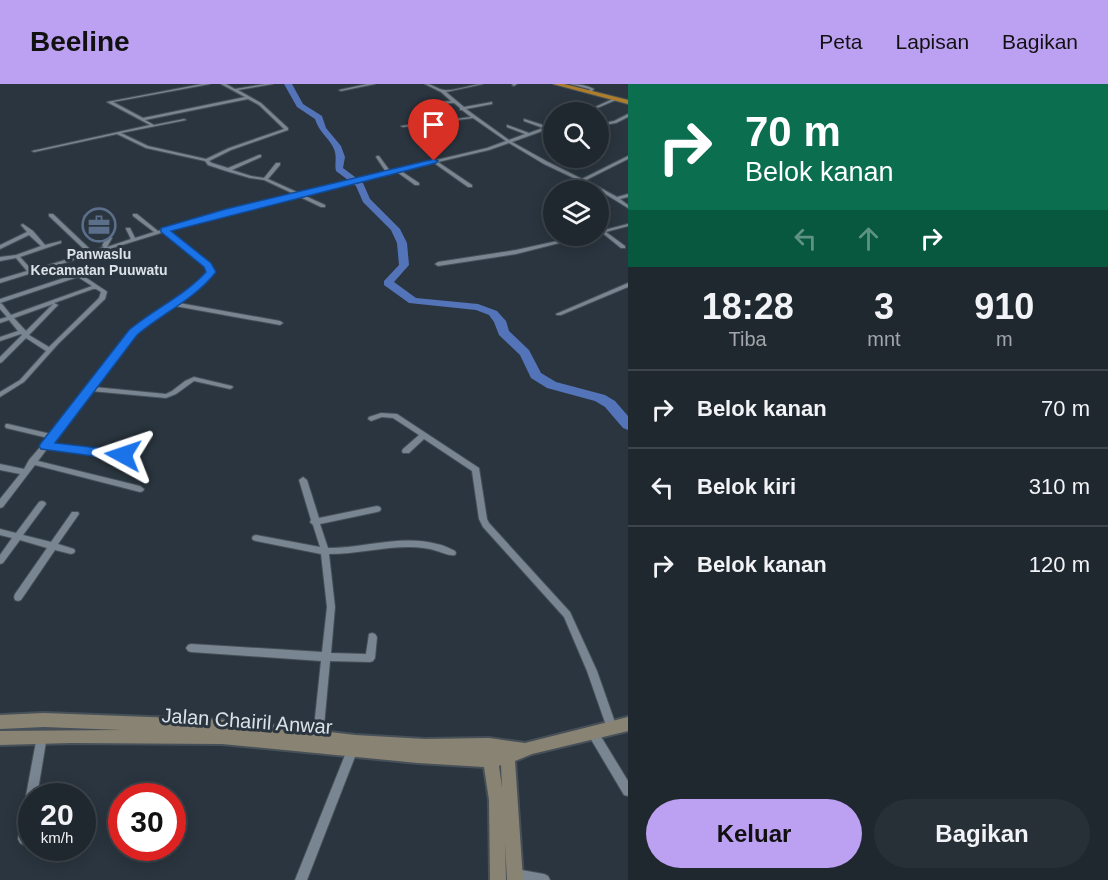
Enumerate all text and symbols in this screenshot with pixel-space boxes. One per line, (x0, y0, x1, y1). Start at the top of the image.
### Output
text: Beeline (30, 26, 130, 57)
text: Peta (819, 30, 863, 53)
text: Lapisan (896, 30, 969, 53)
text: Bagikan (1002, 30, 1078, 53)
pin (408, 99, 459, 161)
map controls (543, 102, 609, 246)
button: search (543, 102, 609, 168)
icon: arrive (417, 108, 450, 141)
icon: right (646, 108, 724, 186)
text: 70 m (745, 108, 841, 155)
text: Belok kanan (745, 157, 894, 187)
button: layers (543, 180, 609, 246)
office icon: Panwaslu Kecamatan Puuwatu (81, 207, 117, 243)
icon: left (789, 222, 822, 255)
icon: ahead (852, 222, 885, 255)
icon: right (915, 222, 948, 255)
place label: Panwaslu Kecamatan Puuwatu (31, 246, 167, 278)
text: 18:28 (702, 286, 794, 327)
text: 3 (874, 286, 894, 327)
text: 910 (974, 286, 1034, 327)
text: Tiba (729, 328, 767, 350)
text: mnt (867, 328, 901, 350)
text: m (996, 328, 1013, 350)
icon: right (646, 393, 679, 426)
text: Belok kanan (697, 396, 827, 421)
text: 70 m (1041, 396, 1090, 421)
position arrow (91, 423, 155, 487)
icon: left (646, 471, 679, 504)
text: Belok kiri (697, 474, 796, 499)
text: 310 m (1029, 474, 1090, 499)
icon: right (646, 549, 679, 582)
text: Belok kanan (697, 552, 827, 577)
text: 120 m (1029, 552, 1090, 577)
street label: Jalan Chairil Anwar (161, 704, 333, 738)
speed limit sign: 30 (108, 783, 186, 861)
text: 20 (40, 798, 74, 831)
button: Keluar (646, 799, 862, 868)
button: Bagikan (874, 799, 1090, 868)
text: km/h (41, 829, 73, 846)

